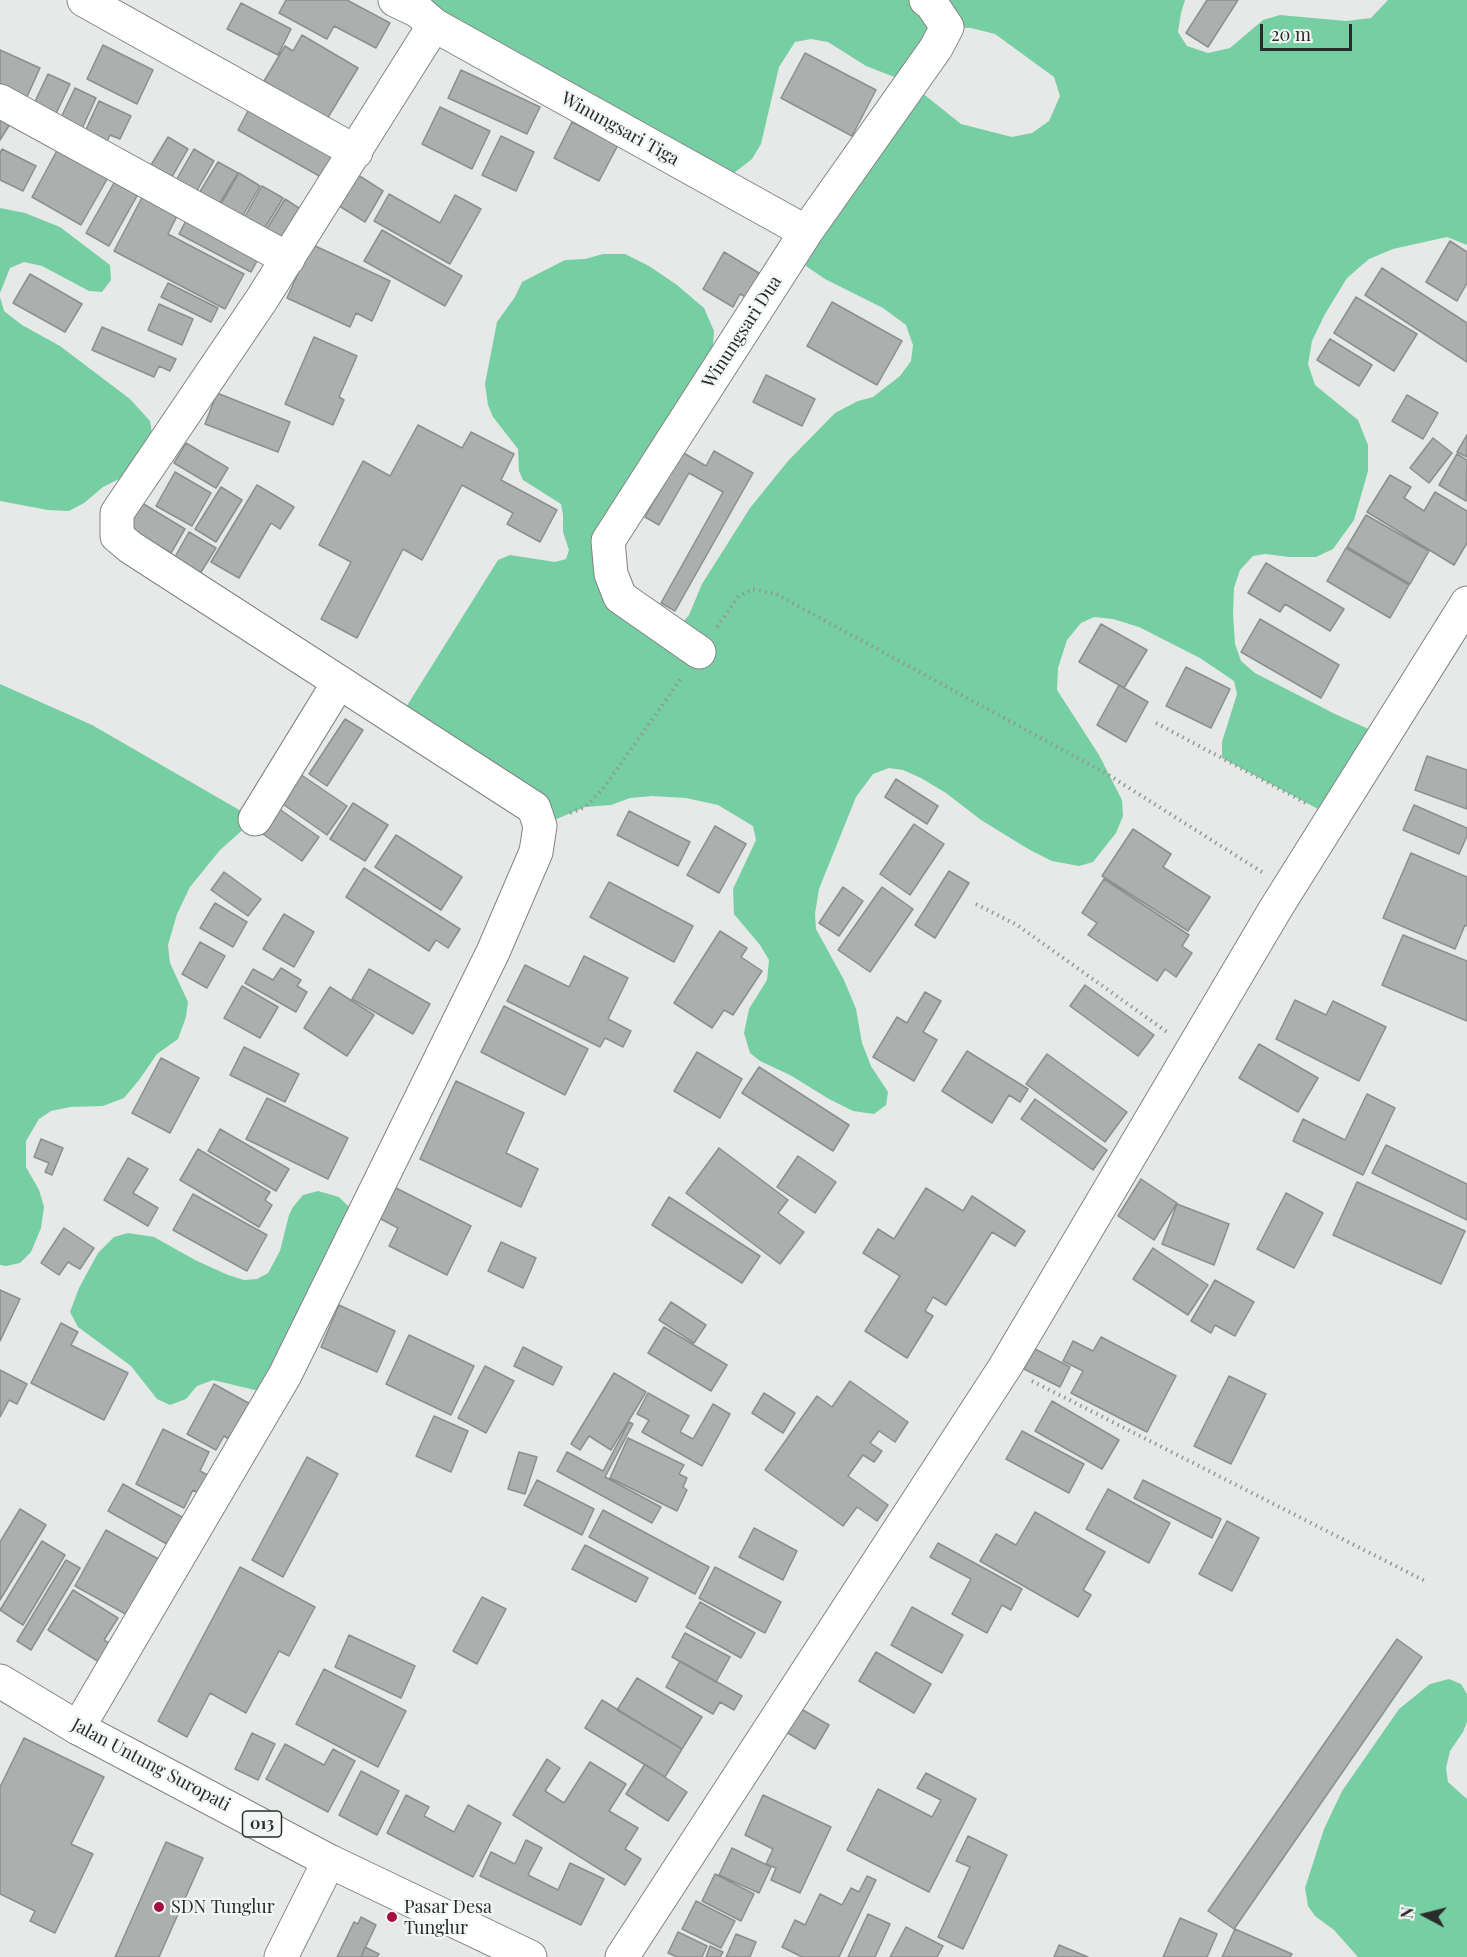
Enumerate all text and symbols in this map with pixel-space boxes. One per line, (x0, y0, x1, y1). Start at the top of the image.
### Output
scale bar (1263, 12, 1354, 50)
text: 20 m (1271, 22, 1311, 46)
street label: Winungsari Tiga (557, 88, 683, 170)
street label: Winungsari Dua (698, 272, 786, 392)
street label: Jalan Untung Suropati (68, 1714, 234, 1816)
road number: 013 (242, 1811, 282, 1837)
north arrow (1395, 1885, 1455, 1945)
place label: SDN Tunglur (171, 1896, 275, 1918)
place label: Pasar Desa Tunglur (404, 1896, 492, 1938)
marker: SDN Tunglur (152, 1900, 166, 1914)
text: N (1396, 1906, 1418, 1920)
marker: Pasar Desa Tunglur (385, 1910, 399, 1924)

